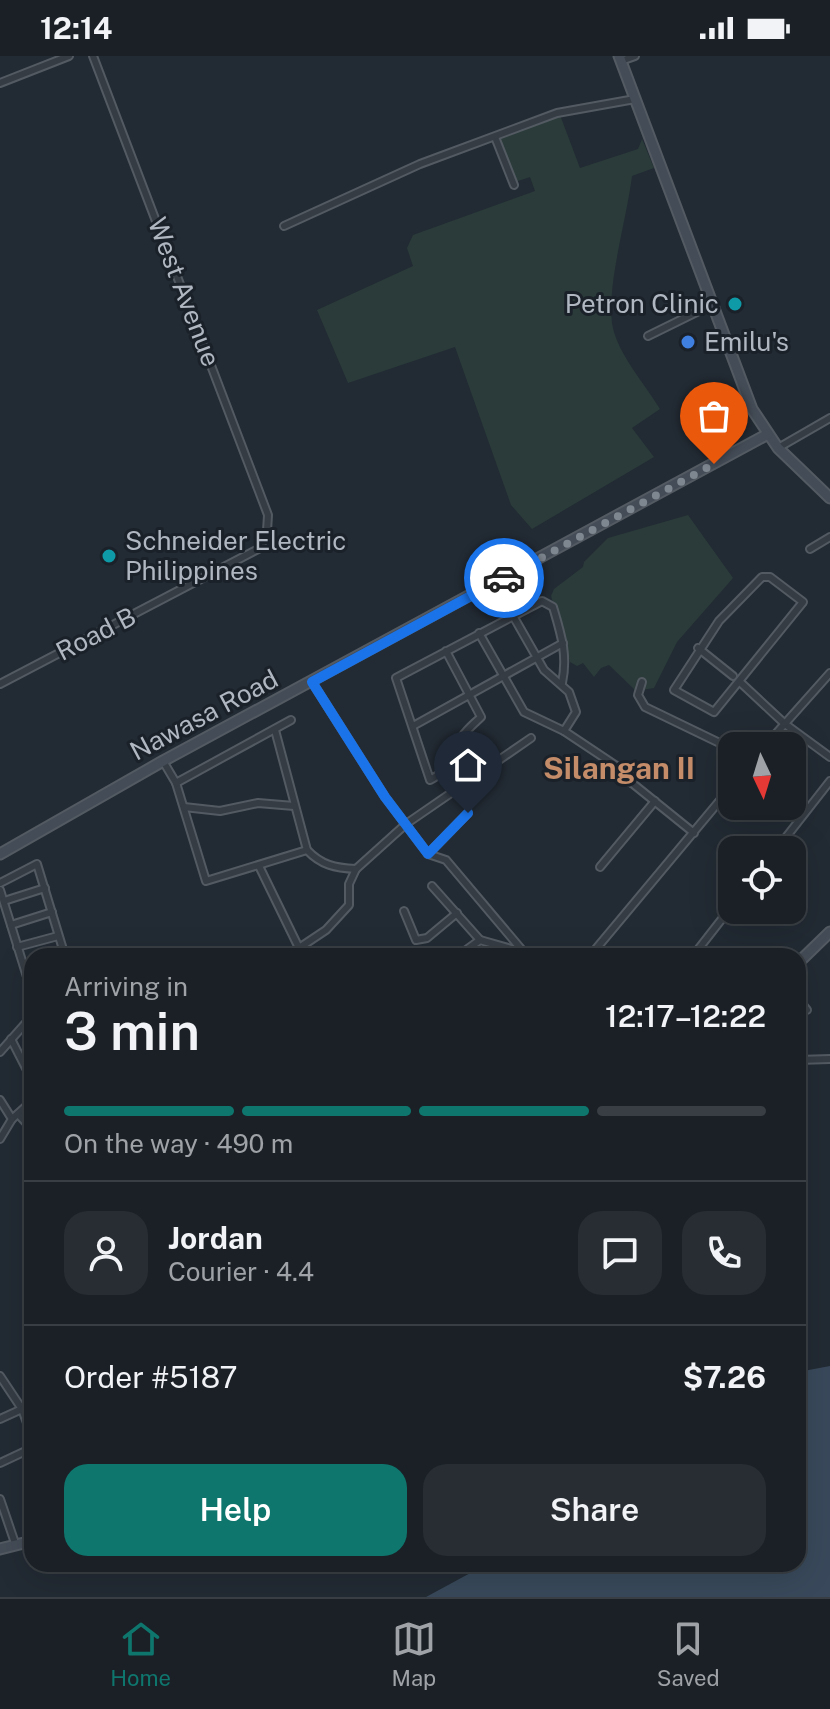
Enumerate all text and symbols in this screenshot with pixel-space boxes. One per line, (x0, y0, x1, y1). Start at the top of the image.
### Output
text: 12:14 (40, 10, 113, 46)
street label: West Avenue (142, 213, 227, 371)
place label: Petron Clinic (565, 288, 719, 319)
marker: Petron Clinic (726, 295, 744, 313)
place label: Emilu's (704, 326, 789, 357)
marker: Emilu's (679, 333, 697, 351)
pin (680, 382, 748, 464)
icon: bag (692, 394, 736, 438)
place label: Schneider Electric Philippines (125, 525, 346, 586)
courier (464, 538, 544, 618)
marker: Schneider Electric Philippines (100, 547, 118, 565)
icon: car (482, 556, 526, 600)
street label: Road B (51, 600, 141, 667)
street label: Nawasa Road (124, 663, 283, 767)
pin (434, 731, 502, 813)
north arrow (718, 732, 806, 820)
map controls (718, 732, 806, 924)
icon: home (446, 743, 490, 787)
district label: Silangan II (543, 750, 695, 786)
button: locate (718, 836, 806, 924)
text: Arriving in (64, 971, 188, 1002)
text: 12:17–12:22 (605, 998, 766, 1034)
text: 3 min (64, 1001, 200, 1062)
text: On the way · 490 m (64, 1128, 293, 1159)
button: person (64, 1211, 148, 1295)
button: chat (578, 1211, 662, 1295)
button: phone (682, 1211, 766, 1295)
text: Jordan (168, 1220, 263, 1256)
text: Courier · 4.4 (168, 1256, 314, 1287)
text: Order #5187 (64, 1359, 238, 1395)
text: $7.26 (683, 1359, 766, 1395)
button: Help (64, 1464, 407, 1556)
button: Share (423, 1464, 766, 1556)
tab: Home (110, 1617, 171, 1691)
tab: Map (392, 1617, 436, 1691)
tab: Saved (657, 1617, 720, 1691)

